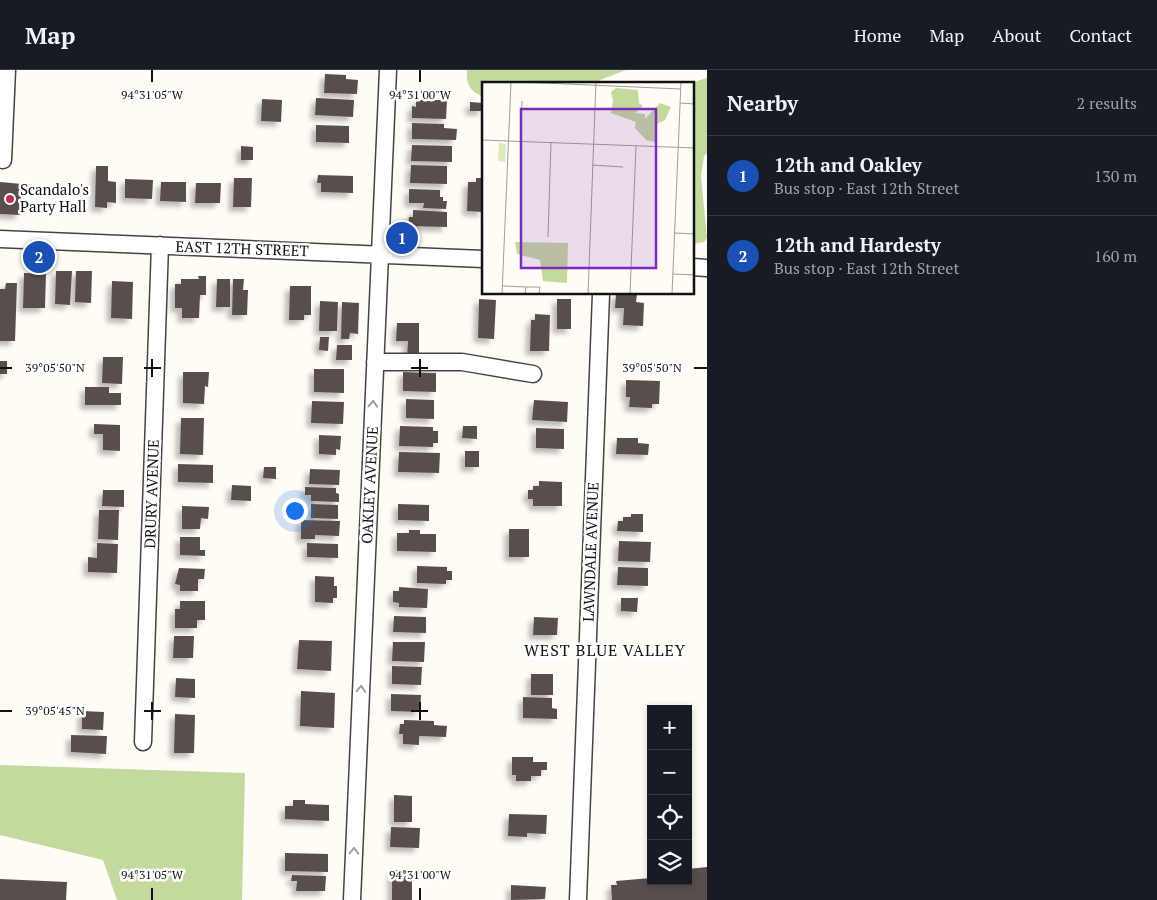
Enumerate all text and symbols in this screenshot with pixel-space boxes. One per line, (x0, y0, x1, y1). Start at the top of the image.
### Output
text: Map (25, 19, 75, 51)
text: Home (854, 23, 901, 47)
text: Map (929, 23, 964, 47)
text: About (992, 23, 1041, 47)
text: Contact (1069, 23, 1132, 47)
inset map (482, 82, 694, 295)
text: 94°31'05"W (121, 87, 184, 102)
text: 94°31'00"W (389, 87, 452, 102)
text: Nearby (727, 89, 798, 117)
text: 2 results (1077, 92, 1137, 114)
text: 12th and Oakley (774, 152, 922, 177)
text: 1 (738, 165, 748, 187)
text: 130 m (1094, 165, 1137, 187)
text: Bus stop · East 12th Street (774, 177, 959, 199)
place label: Scandalo's Party Hall (20, 179, 89, 216)
marker: Scandalo's Party Hall (4, 193, 16, 205)
pin: 1 (386, 219, 418, 257)
text: 12th and Hardesty (774, 232, 941, 257)
street label: EAST 12TH STREET (175, 236, 309, 260)
pin: 2 (23, 238, 55, 276)
text: 2 (738, 245, 748, 267)
text: 160 m (1094, 245, 1137, 267)
text: Bus stop · East 12th Street (774, 257, 959, 279)
text: 39°05'50"N (25, 360, 85, 375)
text: 39°05'50"N (622, 360, 682, 375)
one-way arrow (368, 400, 379, 408)
street label: OAKLEY AVENUE (356, 426, 382, 544)
street label: DRURY AVENUE (139, 439, 163, 549)
street label: LAWNDALE AVENUE (578, 482, 602, 622)
your location (282, 498, 308, 524)
district label: WEST BLUE VALLEY (524, 639, 686, 661)
one-way arrow (355, 685, 366, 693)
text: 39°05'45"N (25, 703, 85, 718)
map controls (647, 705, 692, 885)
button: + (647, 705, 692, 750)
button: − (647, 750, 692, 795)
button: locate (647, 795, 692, 840)
button: layers (647, 840, 692, 885)
one-way arrow (349, 847, 359, 855)
text: 94°31'05"W (121, 867, 184, 882)
text: 94°31'00"W (389, 867, 452, 882)

